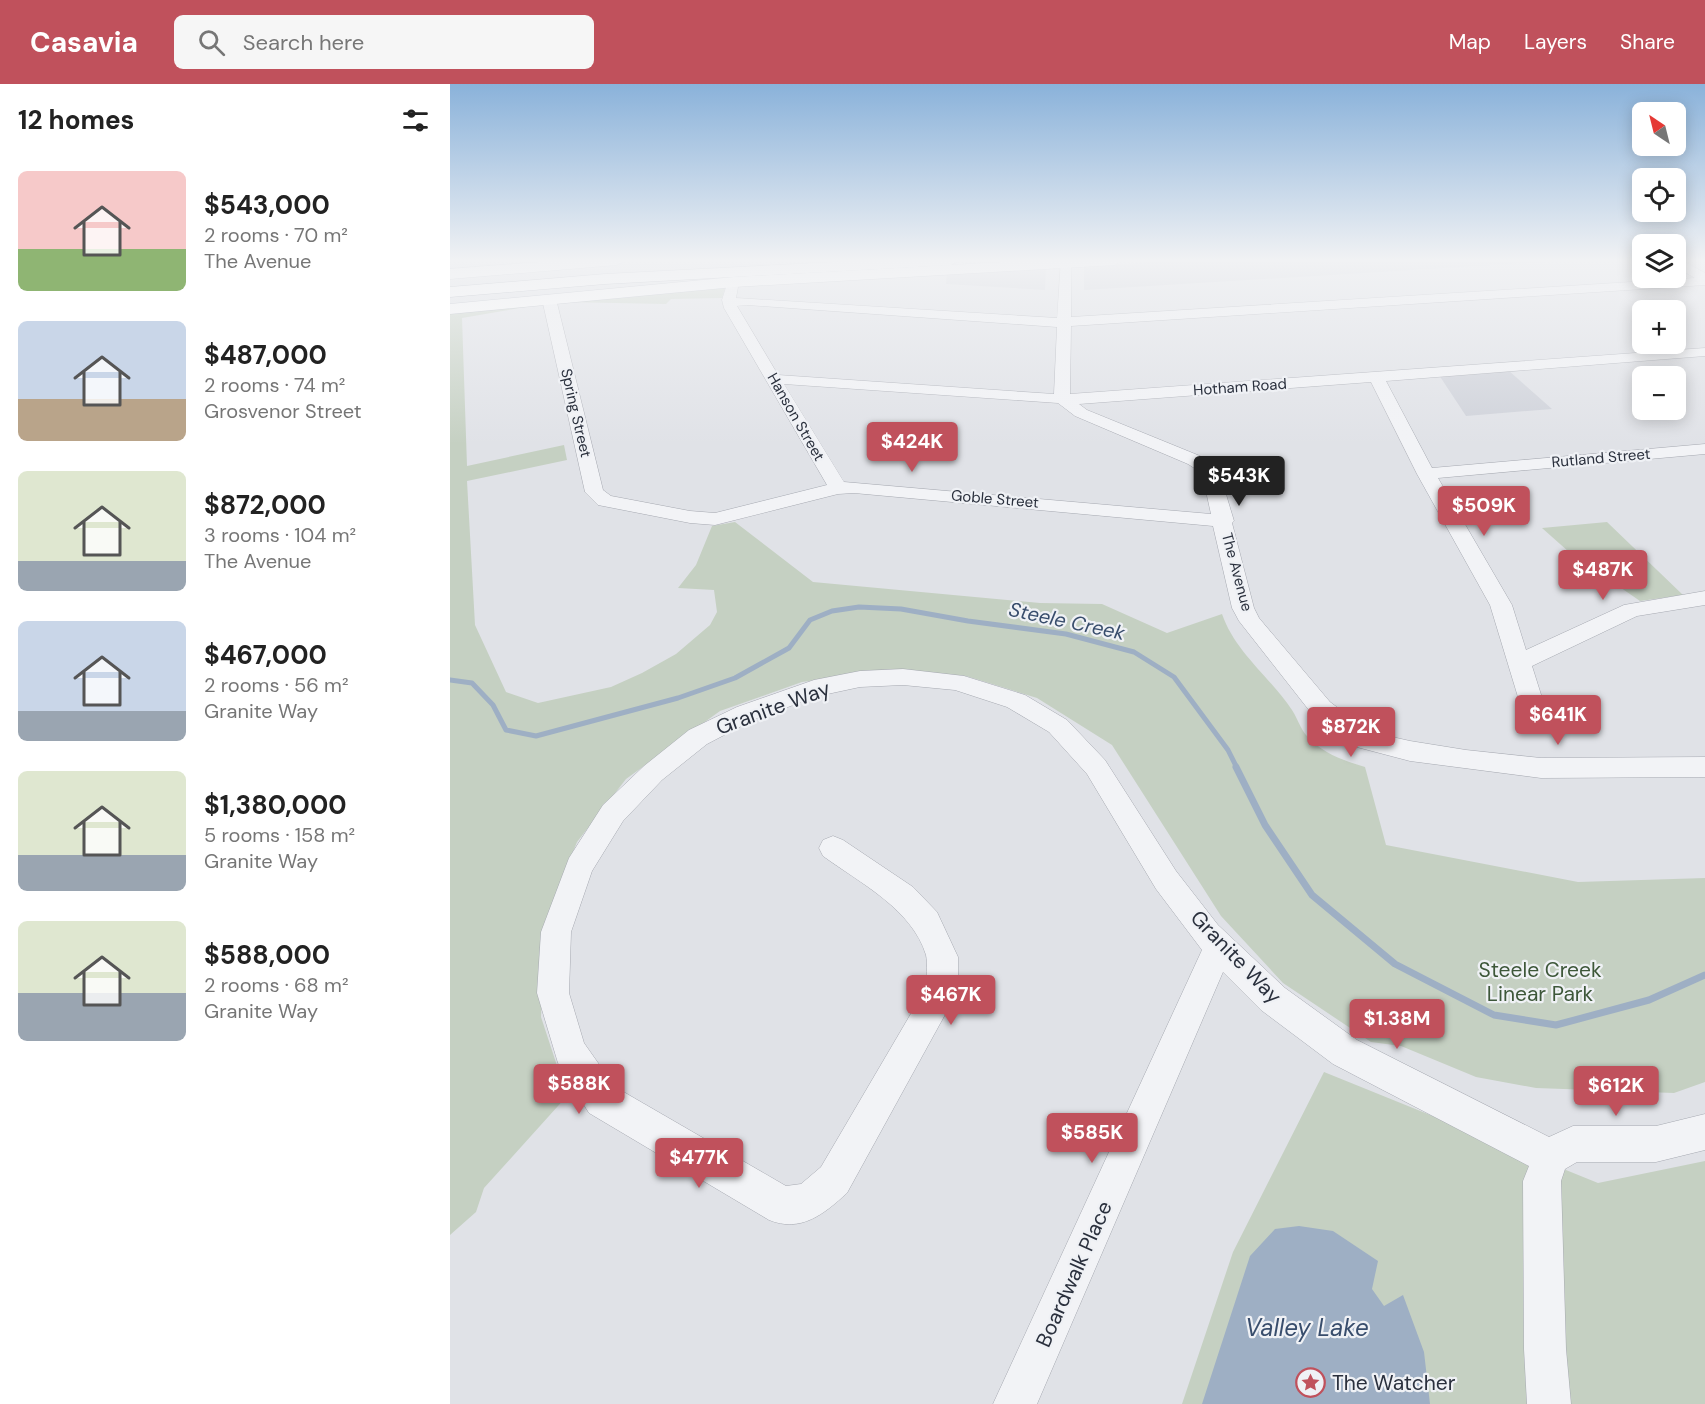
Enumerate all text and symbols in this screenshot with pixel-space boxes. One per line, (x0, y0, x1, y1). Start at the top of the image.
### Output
search box (174, 15, 594, 69)
text: Casavia (30, 24, 138, 61)
icon: search (195, 26, 228, 59)
text: Search here (243, 28, 364, 57)
text: Map (1449, 28, 1491, 56)
text: Layers (1524, 28, 1587, 56)
text: Share (1620, 28, 1675, 56)
north arrow (1632, 102, 1686, 156)
map controls (1632, 102, 1686, 420)
text: 12 homes (18, 103, 134, 137)
icon: filters (399, 104, 432, 137)
button: locate (1632, 168, 1686, 222)
text: $543,000 (204, 188, 330, 222)
icon: home (66, 195, 138, 267)
text: 2 rooms · 70 m² (204, 222, 348, 248)
button: layers (1632, 234, 1686, 288)
text: The Avenue (204, 248, 311, 274)
button: + (1632, 300, 1686, 354)
text: $487,000 (204, 338, 327, 372)
icon: home (66, 345, 138, 417)
button: − (1632, 366, 1686, 420)
street label: Spring Street (556, 367, 596, 460)
street label: Hanson Street (763, 369, 829, 465)
text: 2 rooms · 74 m² (204, 372, 345, 398)
street label: Hotham Road (1193, 374, 1287, 400)
text: Grosvenor Street (204, 398, 362, 424)
pin: $424K (870, 422, 954, 473)
text: $424K (881, 428, 943, 454)
street label: Rutland Street (1551, 444, 1652, 472)
pin: $543K (1197, 456, 1281, 507)
text: $543K (1208, 462, 1270, 488)
street label: Goble Street (950, 485, 1040, 513)
pin: $509K (1442, 486, 1526, 537)
text: $872,000 (204, 488, 326, 522)
text: $509K (1452, 492, 1516, 518)
icon: home (66, 495, 138, 567)
text: 3 rooms · 104 m² (204, 522, 356, 548)
street label: The Avenue (1217, 531, 1257, 613)
text: The Avenue (204, 548, 311, 574)
pin: $487K (1561, 550, 1645, 601)
text: $487K (1572, 556, 1634, 582)
water label: Steele Creek (1007, 596, 1128, 646)
text: $467,000 (204, 638, 327, 672)
icon: home (66, 645, 138, 717)
text: 2 rooms · 56 m² (204, 672, 349, 698)
street label: Granite Way (712, 674, 834, 742)
pin: $641K (1516, 695, 1600, 746)
text: Granite Way (204, 698, 318, 724)
text: $641K (1529, 701, 1587, 727)
pin: $872K (1309, 707, 1393, 758)
text: $872K (1321, 713, 1381, 739)
text: $1,380,000 (204, 788, 347, 822)
icon: home (66, 795, 138, 867)
text: 5 rooms · 158 m² (204, 822, 355, 848)
text: Granite Way (204, 848, 318, 874)
street label: Granite Way (1184, 904, 1288, 1010)
text: $588,000 (204, 938, 330, 972)
icon: home (66, 945, 138, 1017)
park label: Steele Creek Linear Park (1478, 956, 1602, 1008)
text: 2 rooms · 68 m² (204, 972, 349, 998)
pin: $467K (909, 975, 993, 1026)
text: $467K (920, 981, 982, 1007)
text: Granite Way (204, 998, 318, 1024)
pin: $1.38M (1348, 999, 1446, 1050)
text: $1.38M (1364, 1005, 1430, 1031)
pin: $588K (537, 1064, 621, 1115)
pin: $612K (1574, 1066, 1658, 1117)
text: $588K (548, 1070, 610, 1096)
text: $612K (1588, 1072, 1644, 1098)
pin: $585K (1050, 1113, 1134, 1164)
text: $585K (1061, 1119, 1123, 1145)
pin: $477K (657, 1138, 741, 1189)
text: $477K (669, 1144, 729, 1170)
street label: Boardwalk Place (1029, 1196, 1119, 1352)
water label: Valley Lake (1245, 1312, 1369, 1343)
place icon: The Watcher (1295, 1367, 1327, 1399)
place label: The Watcher (1332, 1369, 1456, 1397)

